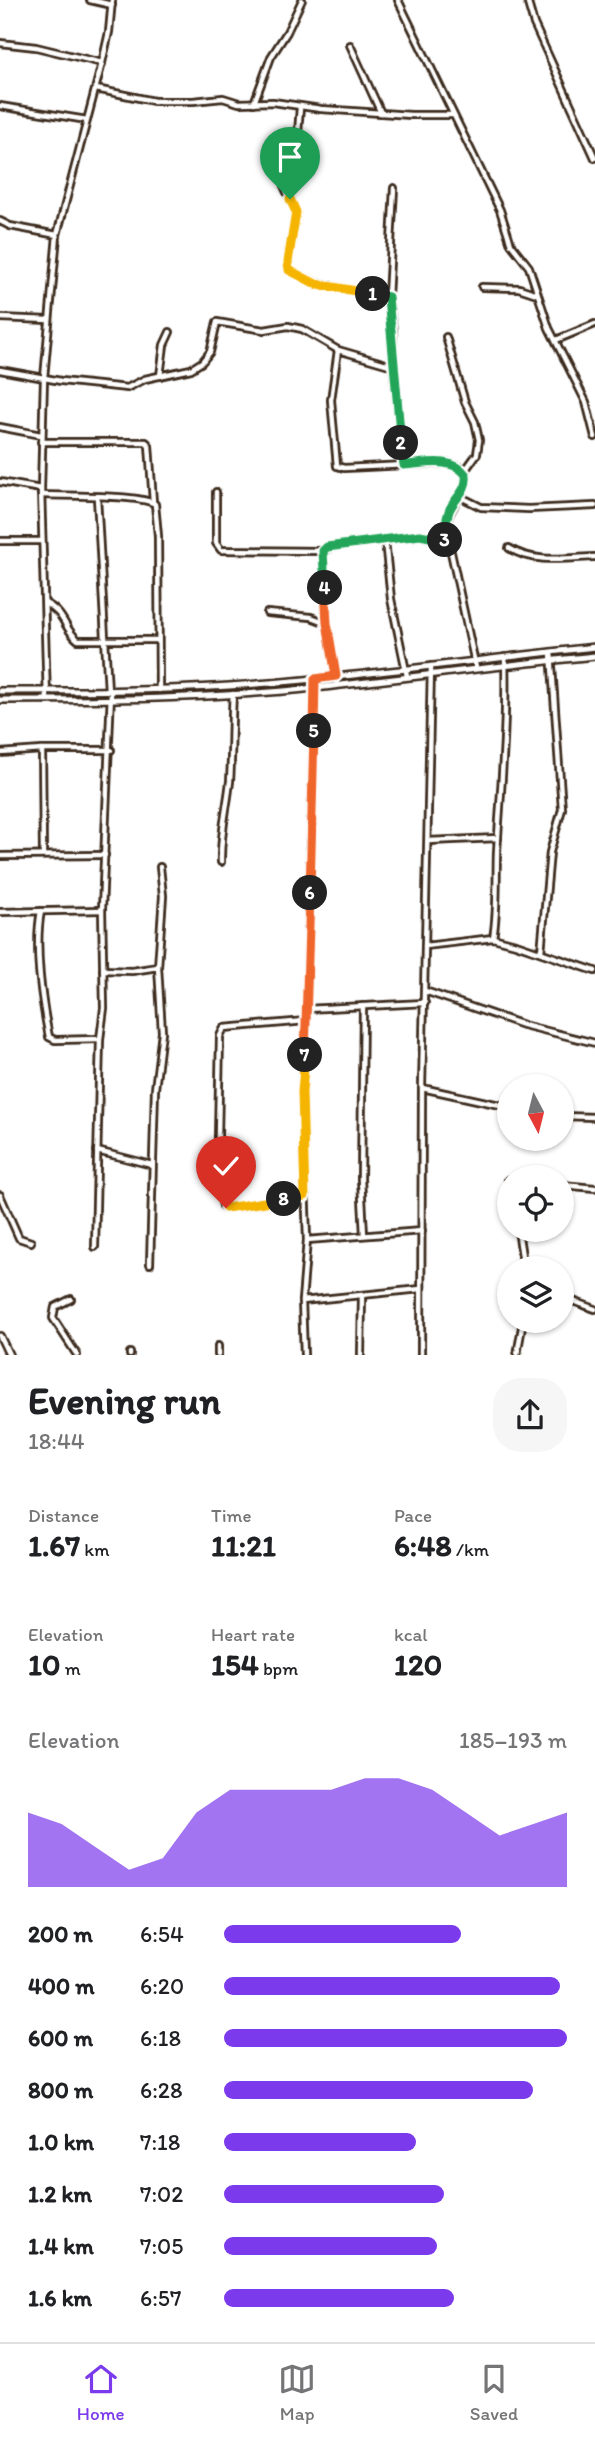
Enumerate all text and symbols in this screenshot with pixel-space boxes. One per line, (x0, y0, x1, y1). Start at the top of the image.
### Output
pin (260, 127, 320, 199)
icon: arrive (271, 138, 309, 176)
pin: 1 (356, 276, 390, 312)
text: 1 (368, 282, 377, 305)
pin: 2 (384, 426, 418, 460)
text: 2 (396, 431, 406, 454)
pin: 3 (428, 522, 462, 558)
text: 3 (439, 528, 450, 551)
pin: 4 (308, 570, 342, 606)
text: 4 (319, 576, 330, 599)
pin: 5 (296, 714, 332, 748)
text: 5 (309, 719, 318, 742)
pin: 6 (292, 876, 328, 910)
text: 6 (304, 881, 315, 904)
pin: 7 (288, 1038, 322, 1072)
text: 7 (300, 1043, 309, 1066)
north arrow (497, 1074, 574, 1152)
map controls (497, 1074, 574, 1333)
pin (196, 1136, 256, 1208)
icon: check (207, 1147, 245, 1185)
button: locate (497, 1165, 574, 1242)
pin: 8 (266, 1182, 302, 1216)
text: 8 (278, 1187, 289, 1210)
button: layers (497, 1256, 574, 1333)
text: Evening run (28, 1378, 221, 1424)
button: share (493, 1378, 567, 1452)
text: 18:44 (28, 1427, 85, 1455)
text: Distance (28, 1504, 99, 1527)
text: Time (211, 1504, 252, 1527)
text: Pace (394, 1504, 432, 1527)
text: 1.67 (28, 1527, 80, 1564)
text: 11:21 (211, 1527, 276, 1564)
text: 6:48 (394, 1527, 452, 1564)
text: km (80, 1538, 109, 1561)
text: /km (452, 1538, 489, 1561)
text: Elevation (28, 1623, 104, 1646)
text: Heart rate (211, 1623, 295, 1646)
text: kcal (394, 1623, 428, 1646)
text: 10 (28, 1646, 60, 1683)
text: 154 (211, 1646, 259, 1683)
text: 120 (394, 1646, 442, 1683)
text: m (60, 1657, 81, 1680)
text: bpm (259, 1657, 298, 1680)
text: Elevation (28, 1726, 119, 1754)
text: 185–193 m (459, 1726, 567, 1754)
text: 200 m (28, 1920, 93, 1948)
text: 6:54 (140, 1920, 184, 1948)
text: 400 m (28, 1972, 95, 2000)
text: 6:20 (140, 1972, 184, 2000)
text: 600 m (28, 2024, 93, 2052)
text: 6:18 (140, 2024, 181, 2052)
text: 800 m (28, 2076, 93, 2104)
text: 6:28 (140, 2076, 183, 2104)
text: 1.0 km (28, 2128, 94, 2156)
text: 7:18 (140, 2128, 180, 2156)
text: 1.2 km (28, 2180, 92, 2208)
text: 7:02 (140, 2180, 183, 2208)
text: 1.4 km (28, 2232, 94, 2260)
text: 7:05 (140, 2232, 183, 2260)
text: 1.6 km (28, 2284, 92, 2312)
text: 6:57 (140, 2284, 181, 2312)
tab: Home (77, 2360, 125, 2425)
tab: Map (278, 2360, 316, 2425)
tab: Saved (470, 2360, 518, 2425)

